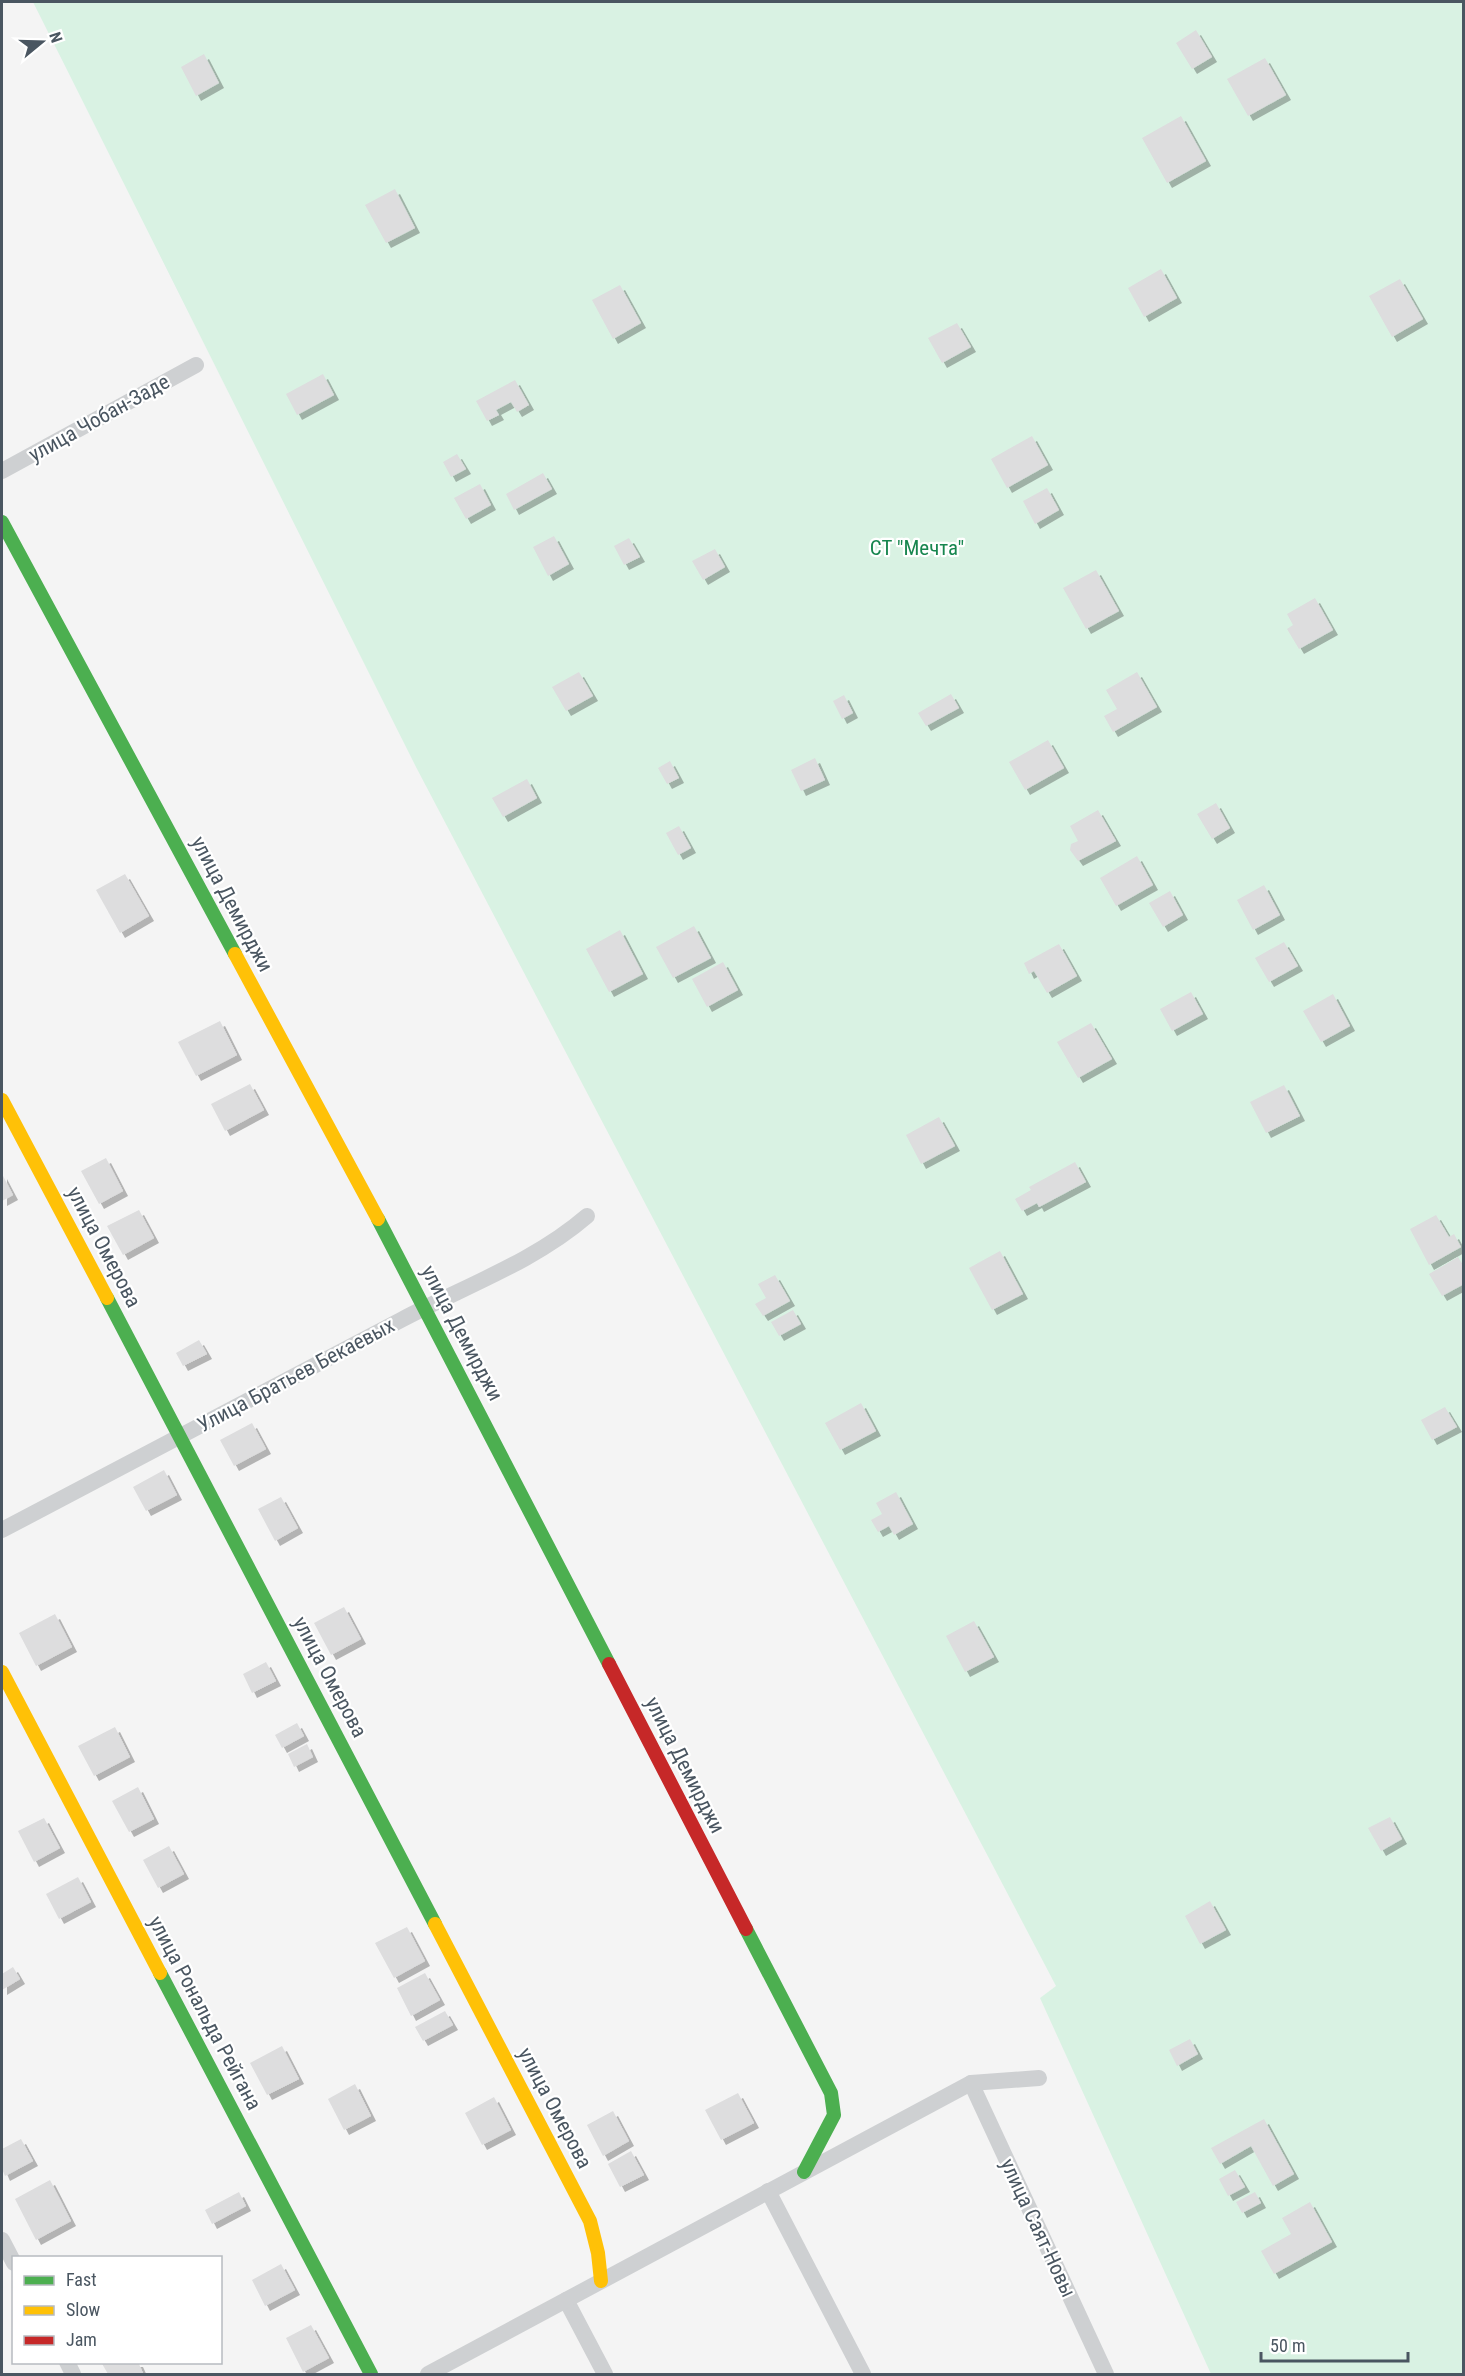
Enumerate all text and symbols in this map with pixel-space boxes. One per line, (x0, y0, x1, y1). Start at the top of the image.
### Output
north arrow (12, 12, 72, 72)
text: N (45, 30, 66, 45)
street label: улица Чобан-Заде (25, 369, 174, 467)
park label: СТ "Мечта" (870, 536, 964, 560)
street label: улица Демирджи (186, 832, 278, 976)
street label: улица Омерова (62, 1183, 146, 1311)
street label: улица Демирджи (416, 1261, 508, 1405)
street label: Улица Братьев Бекаевых (193, 1313, 399, 1437)
street label: улица Омерова (288, 1613, 372, 1741)
street label: улица Демирджи (640, 1693, 730, 1837)
street label: улица Рональда Рейгана (144, 1912, 266, 2114)
street label: улица Омерова (513, 2044, 597, 2172)
street label: улица Саят-Новы (995, 2155, 1081, 2301)
legend (12, 2256, 222, 2364)
text: Fast (66, 2269, 97, 2290)
text: Slow (66, 2299, 101, 2320)
scale bar (1261, 2325, 1408, 2363)
text: Jam (66, 2329, 97, 2350)
text: 50 m (1270, 2335, 1305, 2356)

